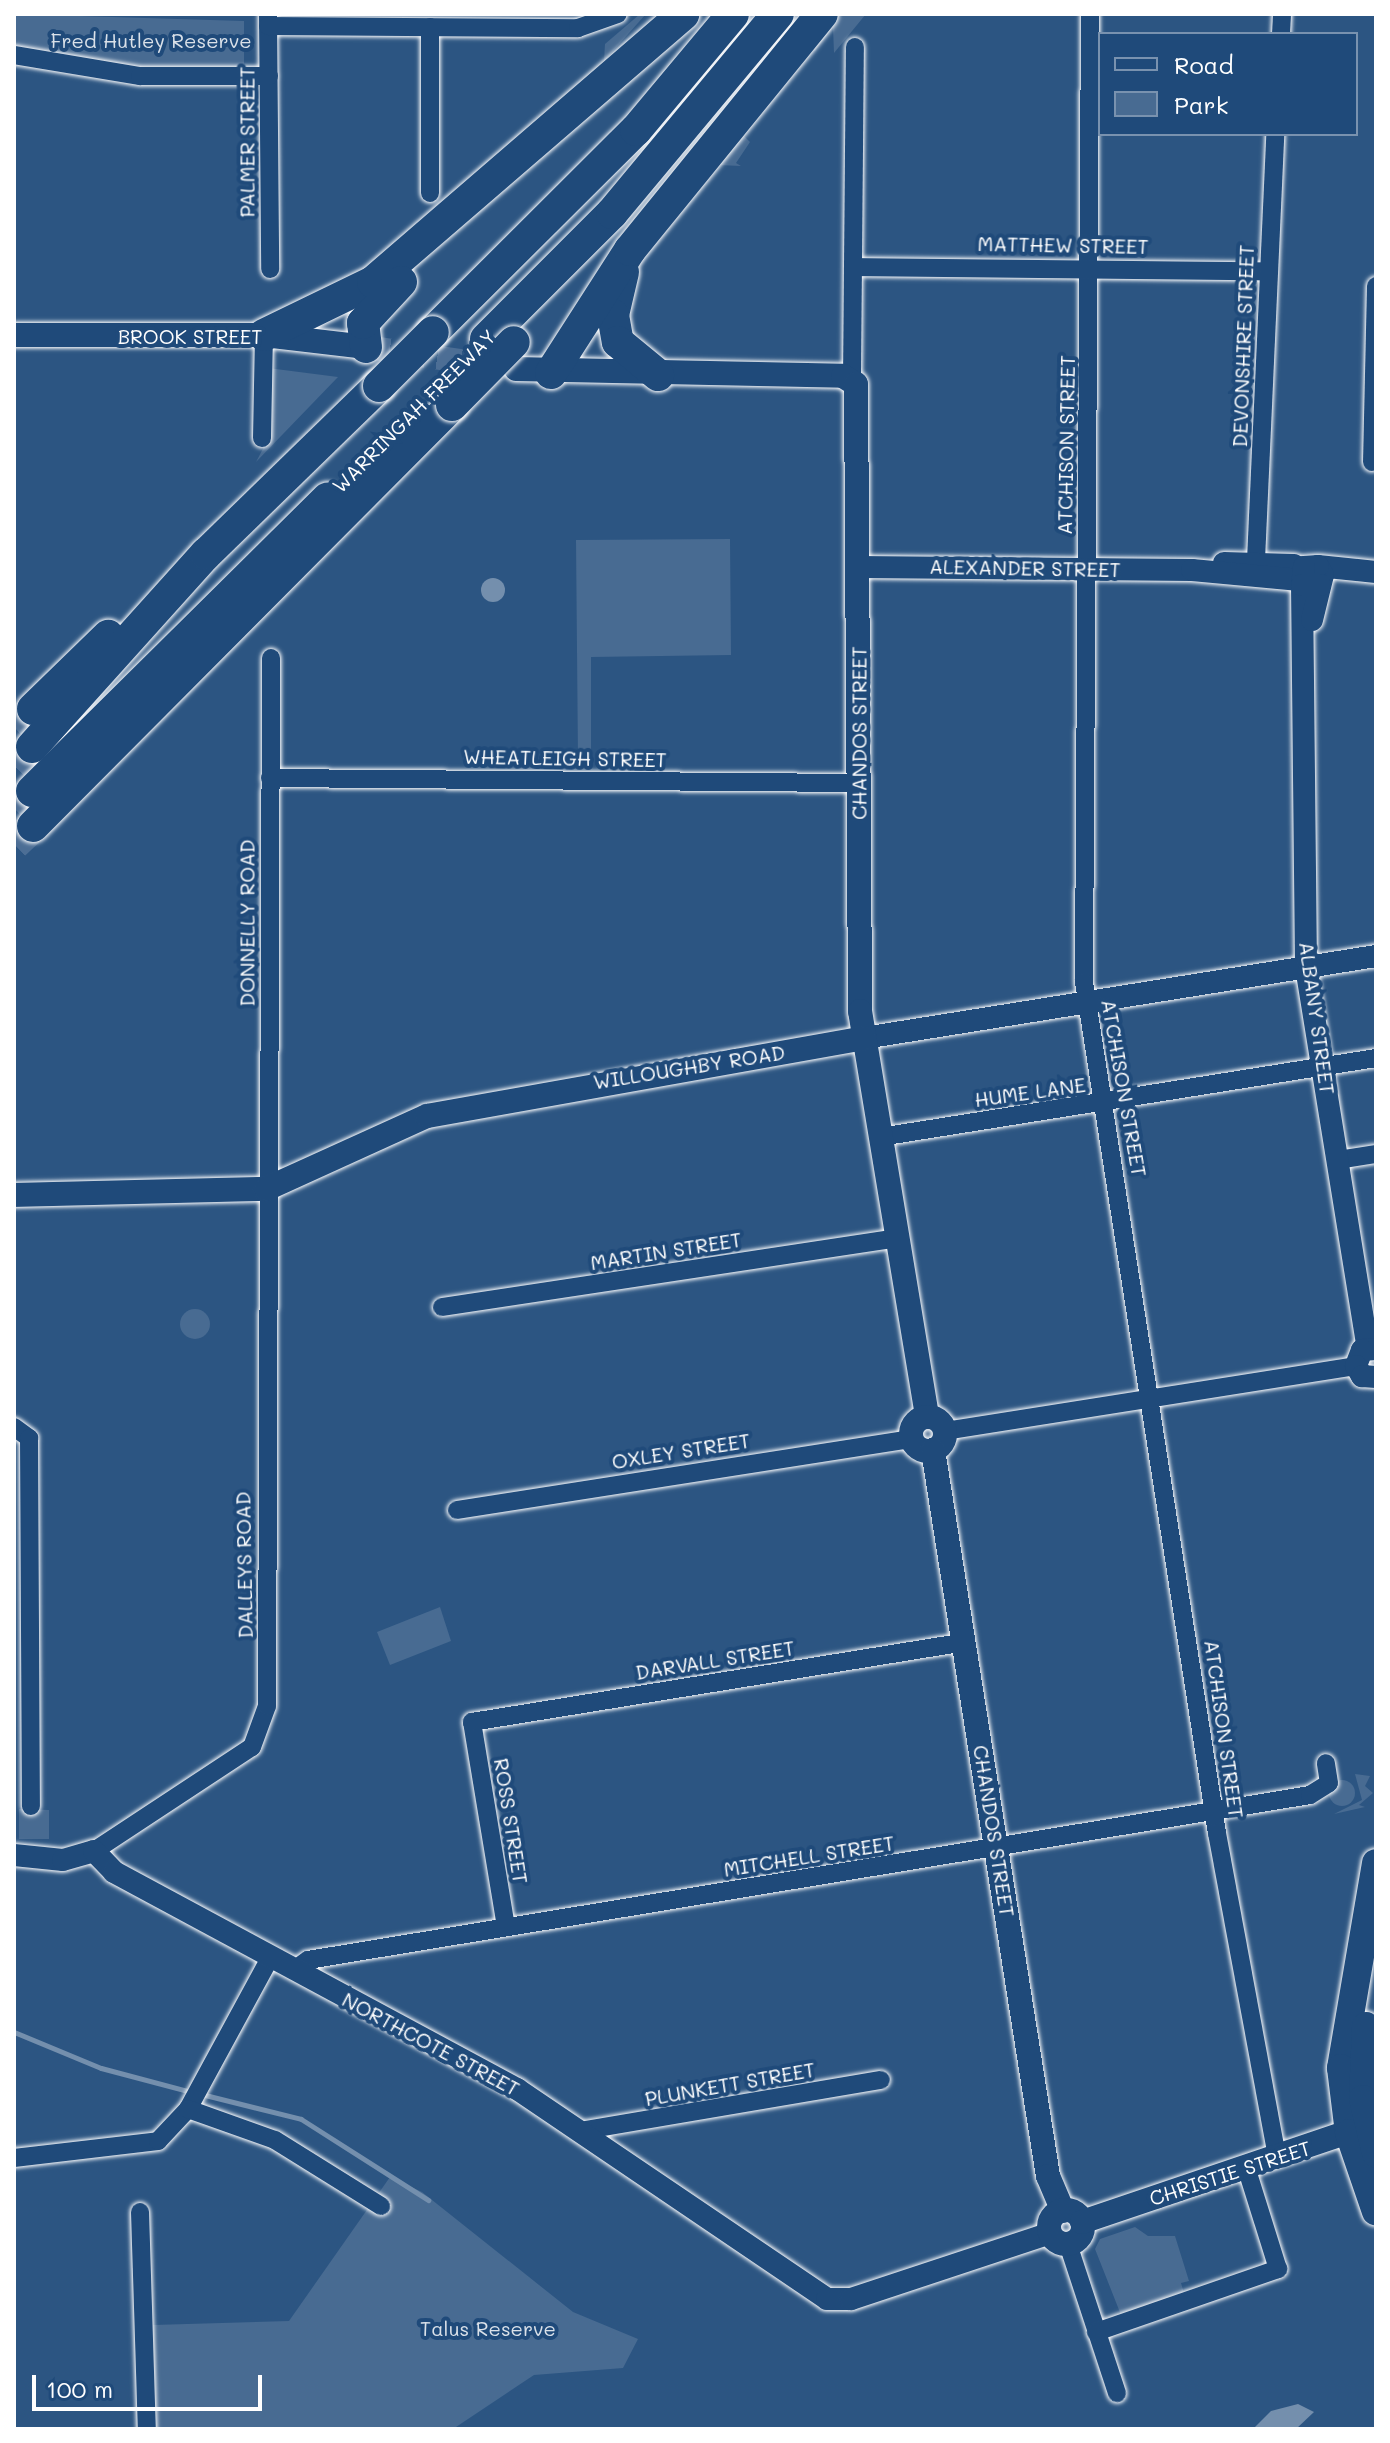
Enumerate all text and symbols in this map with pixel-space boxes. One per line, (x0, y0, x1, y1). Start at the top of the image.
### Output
park label: Fred Hutley Reserve (50, 28, 252, 52)
legend (1098, 32, 1358, 136)
text: Road (1174, 49, 1234, 80)
street label: PALMER STREET (235, 67, 259, 217)
text: Park (1174, 89, 1228, 120)
street label: MATTHEW STREET (977, 232, 1149, 258)
street label: DEVONSHIRE STREET (1227, 244, 1259, 448)
street label: BROOK STREET (118, 324, 262, 348)
street label: WARRINGAH FREEWAY (327, 324, 501, 498)
street label: ATCHISON STREET (1052, 355, 1080, 535)
street label: ALEXANDER STREET (929, 554, 1121, 582)
street label: CHANDOS STREET (847, 646, 871, 820)
street label: WHEATLEIGH STREET (463, 744, 667, 772)
street label: DONNELLY ROAD (235, 839, 259, 1007)
street label: ALBANY STREET (1294, 940, 1340, 1096)
street label: ATCHISON STREET (1097, 997, 1151, 1179)
street label: WILLOUGHBY ROAD (591, 1040, 787, 1094)
street label: HUME LANE (973, 1072, 1087, 1112)
street label: MARTIN STREET (589, 1227, 743, 1275)
street label: OXLEY STREET (610, 1428, 752, 1474)
street label: DALLEYS ROAD (231, 1491, 257, 1639)
street label: DARVALL STREET (634, 1636, 796, 1684)
street label: ATCHISON STREET (1200, 1638, 1248, 1820)
street label: CHANDOS STREET (969, 1743, 1019, 1919)
street label: ROSS STREET (489, 1756, 533, 1886)
street label: MITCHELL STREET (722, 1831, 896, 1881)
street label: NORTHCOTE STREET (338, 1987, 524, 2101)
street label: PLUNKETT STREET (643, 2057, 817, 2111)
street label: CHRISTIE STREET (1146, 2136, 1314, 2210)
park label: Talus Reserve (420, 2316, 556, 2340)
scale bar (36, 2359, 266, 2409)
text: 100 m (46, 2373, 113, 2404)

